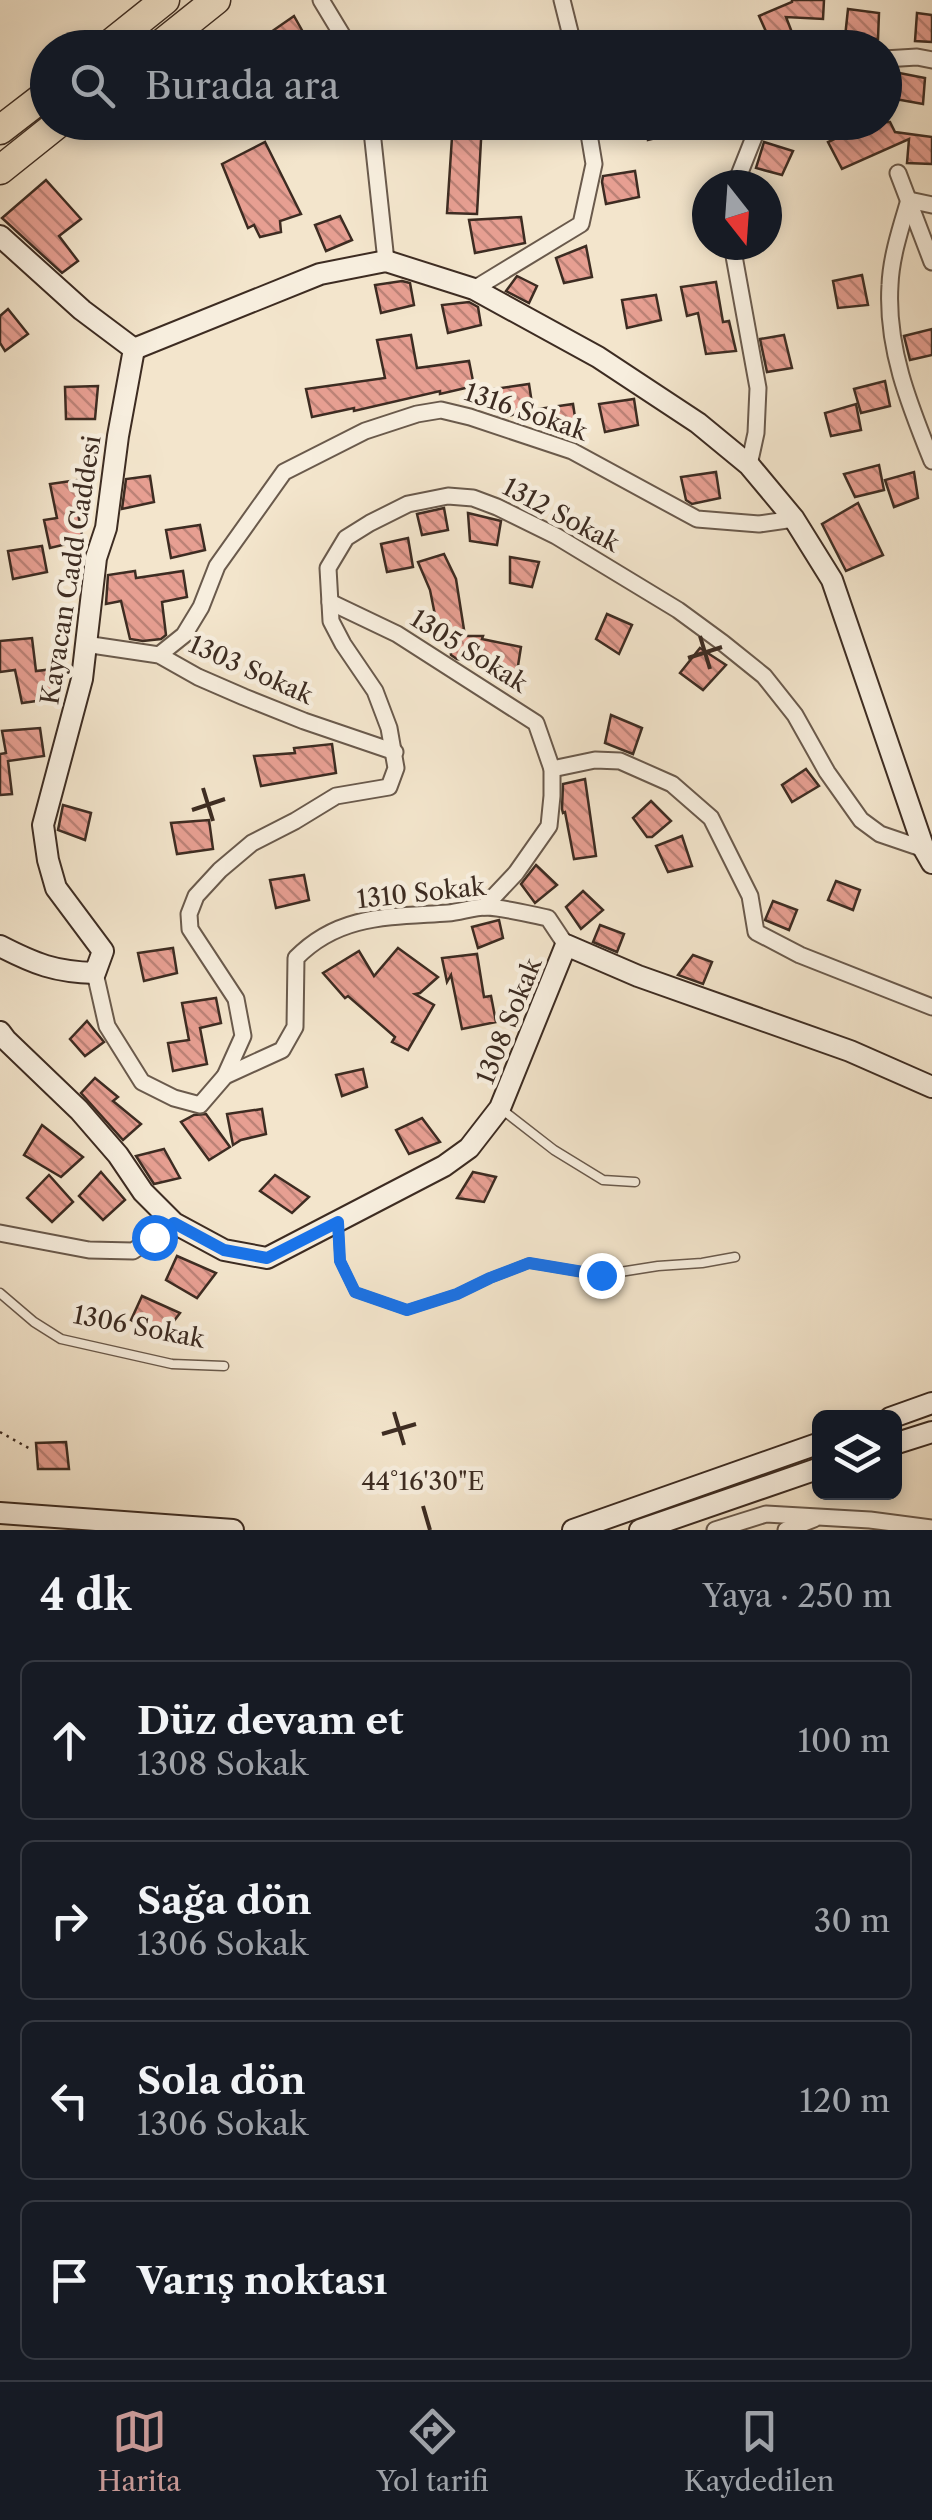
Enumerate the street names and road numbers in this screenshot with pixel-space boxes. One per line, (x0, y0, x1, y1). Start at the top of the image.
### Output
street label: 1316 Sokak (460, 377, 593, 448)
street label: Kayacan Cadd Caddesi (34, 433, 108, 707)
street label: 1312 Sokak (497, 471, 626, 559)
street label: 1305 Sokak (405, 603, 535, 700)
street label: 1303 Sokak (184, 629, 319, 712)
street label: 1310 Sokak (355, 871, 488, 915)
street label: 1308 Sokak (470, 952, 549, 1089)
street label: 1306 Sokak (71, 1299, 209, 1355)

